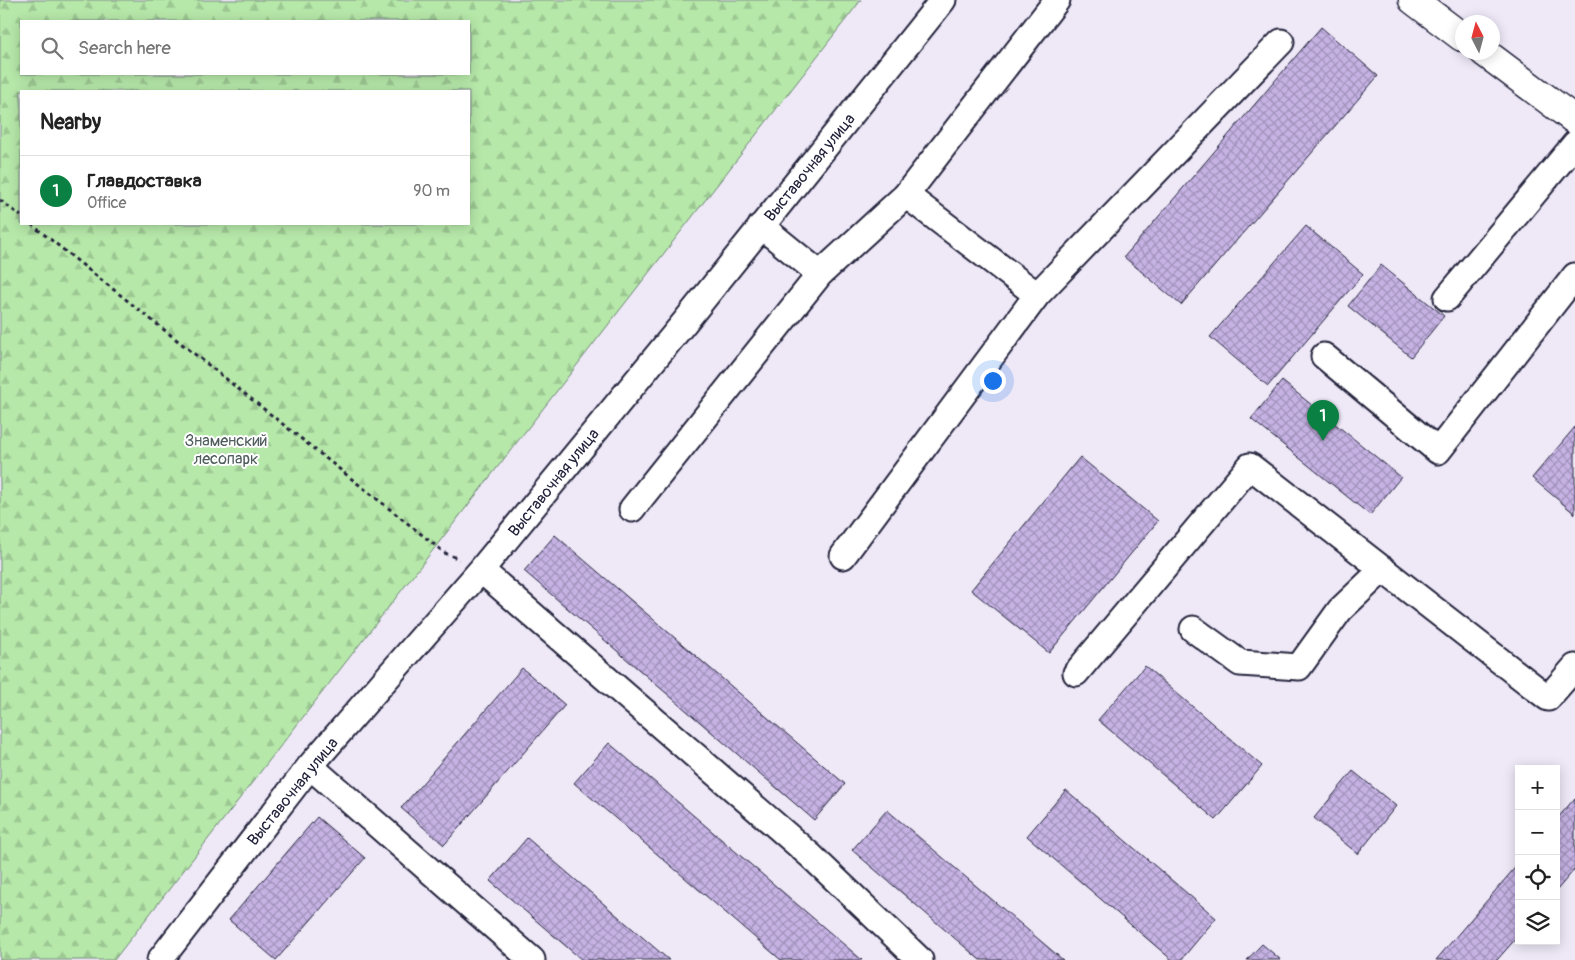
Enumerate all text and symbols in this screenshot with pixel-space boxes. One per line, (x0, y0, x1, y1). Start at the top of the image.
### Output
north arrow (1455, 15, 1500, 60)
search box (20, 20, 470, 75)
icon: search (38, 34, 66, 62)
text: Search here (78, 36, 171, 60)
text: Nearby (40, 109, 101, 136)
street label: Выставочная улица (760, 109, 860, 226)
text: Главдоставка (87, 169, 202, 193)
text: 1 (53, 181, 59, 201)
text: 90 m (413, 181, 450, 201)
text: Office (87, 193, 127, 213)
your location (980, 368, 1006, 394)
pin: 1 (1307, 400, 1339, 441)
street label: Выставочная улица (504, 424, 604, 541)
park label: Знаменский лесопарк (185, 431, 267, 469)
street label: Выставочная улица (243, 733, 343, 850)
map controls (1515, 765, 1560, 945)
button: + (1515, 765, 1560, 810)
button: − (1515, 810, 1560, 855)
button: locate (1515, 855, 1560, 900)
button: layers (1515, 900, 1560, 945)

